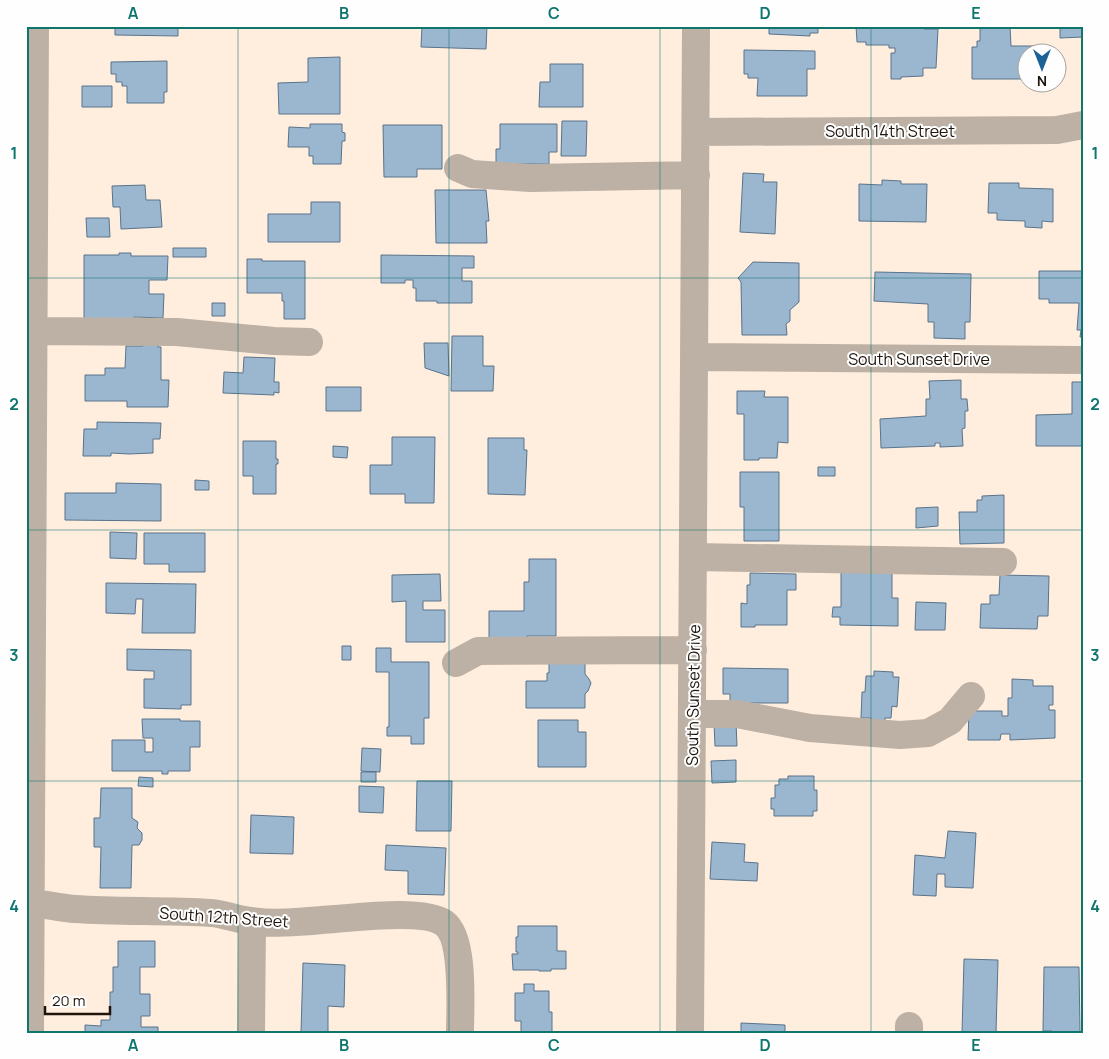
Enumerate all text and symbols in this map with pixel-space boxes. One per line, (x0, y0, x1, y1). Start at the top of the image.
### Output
text: A (128, 2, 139, 24)
text: B (339, 2, 349, 24)
text: C (548, 2, 560, 24)
text: D (759, 2, 771, 24)
text: E (971, 2, 981, 24)
north arrow (1016, 42, 1066, 92)
text: N (1037, 72, 1047, 91)
street label: South 14th Street (825, 120, 955, 142)
text: 1 (10, 142, 18, 164)
text: 1 (1091, 142, 1099, 164)
street label: South Sunset Drive (848, 348, 990, 370)
text: 2 (9, 393, 19, 415)
text: 2 (1090, 393, 1100, 415)
street label: South Sunset Drive (681, 624, 705, 766)
text: 3 (9, 644, 19, 666)
text: 3 (1090, 644, 1100, 666)
text: 4 (9, 895, 19, 917)
text: 4 (1090, 895, 1100, 917)
street label: South 12th Street (159, 902, 289, 932)
scale bar (45, 984, 110, 1016)
text: 20 m (52, 990, 85, 1011)
text: A (128, 1034, 139, 1056)
text: B (339, 1034, 349, 1056)
text: C (548, 1034, 560, 1056)
text: D (759, 1034, 771, 1056)
text: E (971, 1034, 981, 1056)

